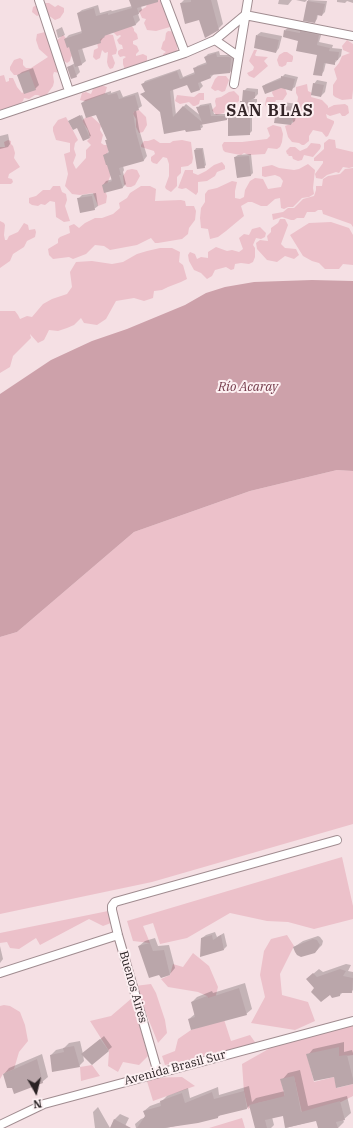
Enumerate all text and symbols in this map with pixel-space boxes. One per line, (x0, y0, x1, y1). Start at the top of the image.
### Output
district label: SAN BLAS (226, 101, 314, 121)
water label: Río Acaray (218, 379, 278, 395)
street label: Buenos Aires (116, 949, 150, 1025)
street label: Avenida Brasil Sur (123, 1048, 227, 1088)
north arrow (16, 1072, 56, 1112)
text: N (32, 1096, 43, 1111)

